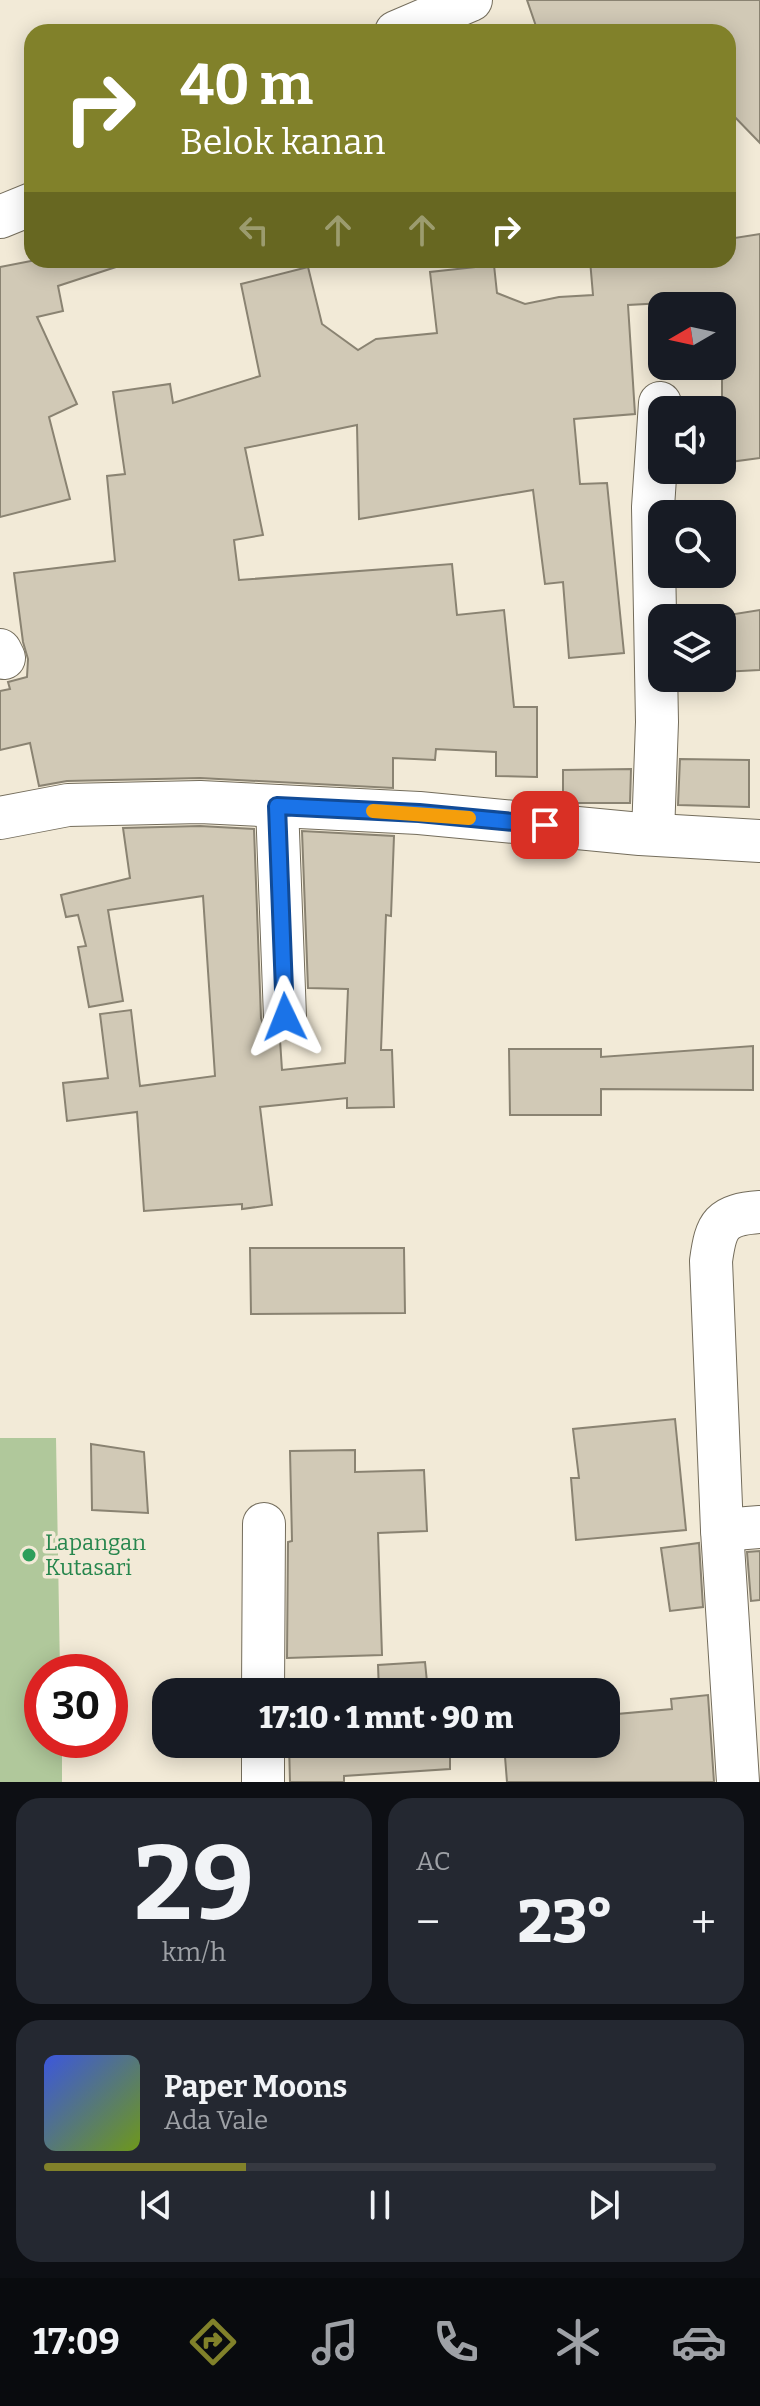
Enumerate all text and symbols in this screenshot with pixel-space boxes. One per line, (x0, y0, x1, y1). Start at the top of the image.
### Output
text: 40 m (180, 52, 313, 119)
icon: right (48, 56, 152, 160)
text: Belok kanan (180, 120, 386, 164)
icon: left (232, 208, 276, 252)
icon: ahead (316, 208, 360, 252)
icon: ahead (400, 208, 444, 252)
icon: right (484, 208, 528, 252)
north arrow (648, 292, 736, 380)
map controls (648, 292, 736, 692)
button: sound (648, 396, 736, 484)
button: search (648, 500, 736, 588)
button: layers (648, 604, 736, 692)
pin (511, 791, 579, 859)
icon: arrive (523, 803, 567, 847)
position arrow (243, 975, 327, 1059)
place label: Lapangan Kutasari (45, 1529, 146, 1581)
marker: Lapangan Kutasari (20, 1546, 38, 1564)
speed limit sign: 30 (24, 1654, 128, 1758)
text: 17:10 · 1 mnt · 90 m (259, 1700, 513, 1736)
text: 29 (134, 1822, 254, 1947)
text: AC (416, 1846, 451, 1877)
text: 23° (518, 1886, 613, 1958)
text: − (416, 1896, 440, 1949)
text: + (691, 1896, 716, 1949)
text: km/h (162, 1937, 226, 1968)
text: Paper Moons (164, 2069, 347, 2105)
text: Ada Vale (164, 2105, 268, 2136)
icon: previous (134, 2183, 178, 2227)
icon: pause (358, 2183, 402, 2227)
icon: next (582, 2183, 626, 2227)
icon: directions (185, 2314, 241, 2370)
icon: music (307, 2314, 363, 2370)
icon: phone (428, 2314, 484, 2370)
icon: climate (550, 2314, 606, 2370)
icon: car (671, 2314, 727, 2370)
text: 17:09 (33, 2320, 120, 2364)

